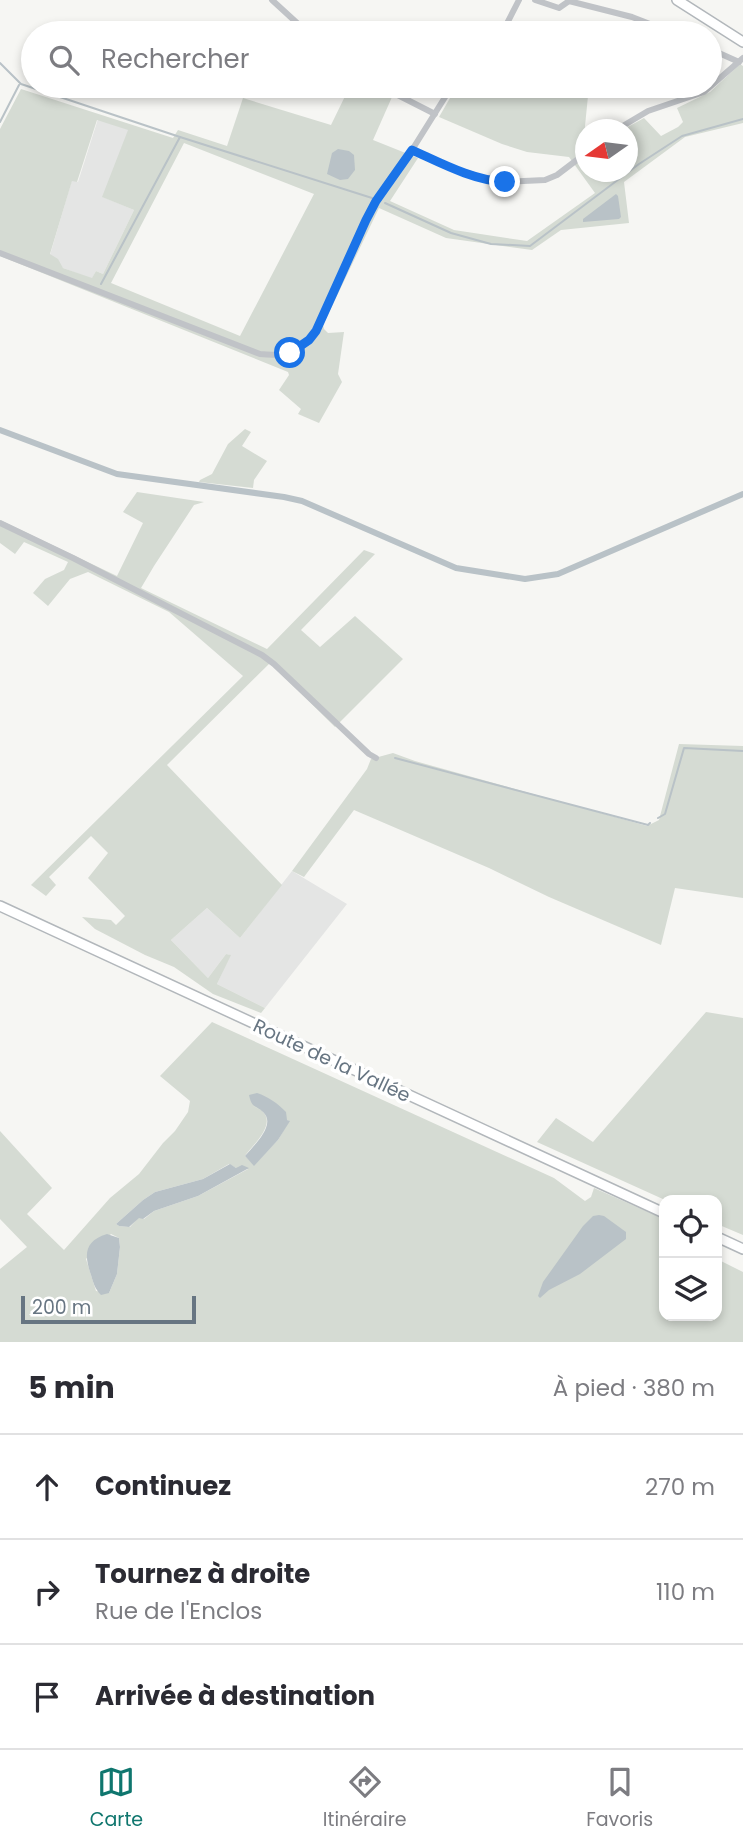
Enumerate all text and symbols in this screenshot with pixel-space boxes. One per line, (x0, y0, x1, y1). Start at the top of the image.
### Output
search box (21, 21, 722, 98)
icon: search (45, 41, 83, 79)
text: Rechercher (101, 41, 249, 77)
north arrow (575, 119, 638, 182)
route end (489, 166, 520, 197)
route start (274, 337, 305, 368)
street label: Route de la Vallée (249, 1012, 415, 1109)
map controls (659, 1195, 722, 1321)
button: locate (659, 1195, 722, 1258)
button: layers (659, 1258, 722, 1321)
scale bar (21, 1293, 196, 1325)
text: 200 m (32, 1294, 91, 1321)
text: 5 min (28, 1366, 115, 1409)
text: À pied · 380 m (553, 1372, 715, 1404)
icon: ahead (28, 1468, 66, 1506)
text: Continuez (95, 1468, 231, 1504)
text: 270 m (645, 1471, 715, 1503)
text: Tournez à droite (95, 1556, 310, 1592)
icon: right (28, 1573, 66, 1611)
text: 110 m (656, 1576, 715, 1608)
text: Rue de l'Enclos (95, 1595, 262, 1627)
icon: arrive (28, 1678, 66, 1716)
text: Arrivée à destination (95, 1678, 375, 1714)
tab: Carte (90, 1763, 143, 1834)
tab: Itinéraire (323, 1763, 407, 1834)
tab: Favoris (586, 1763, 653, 1834)

